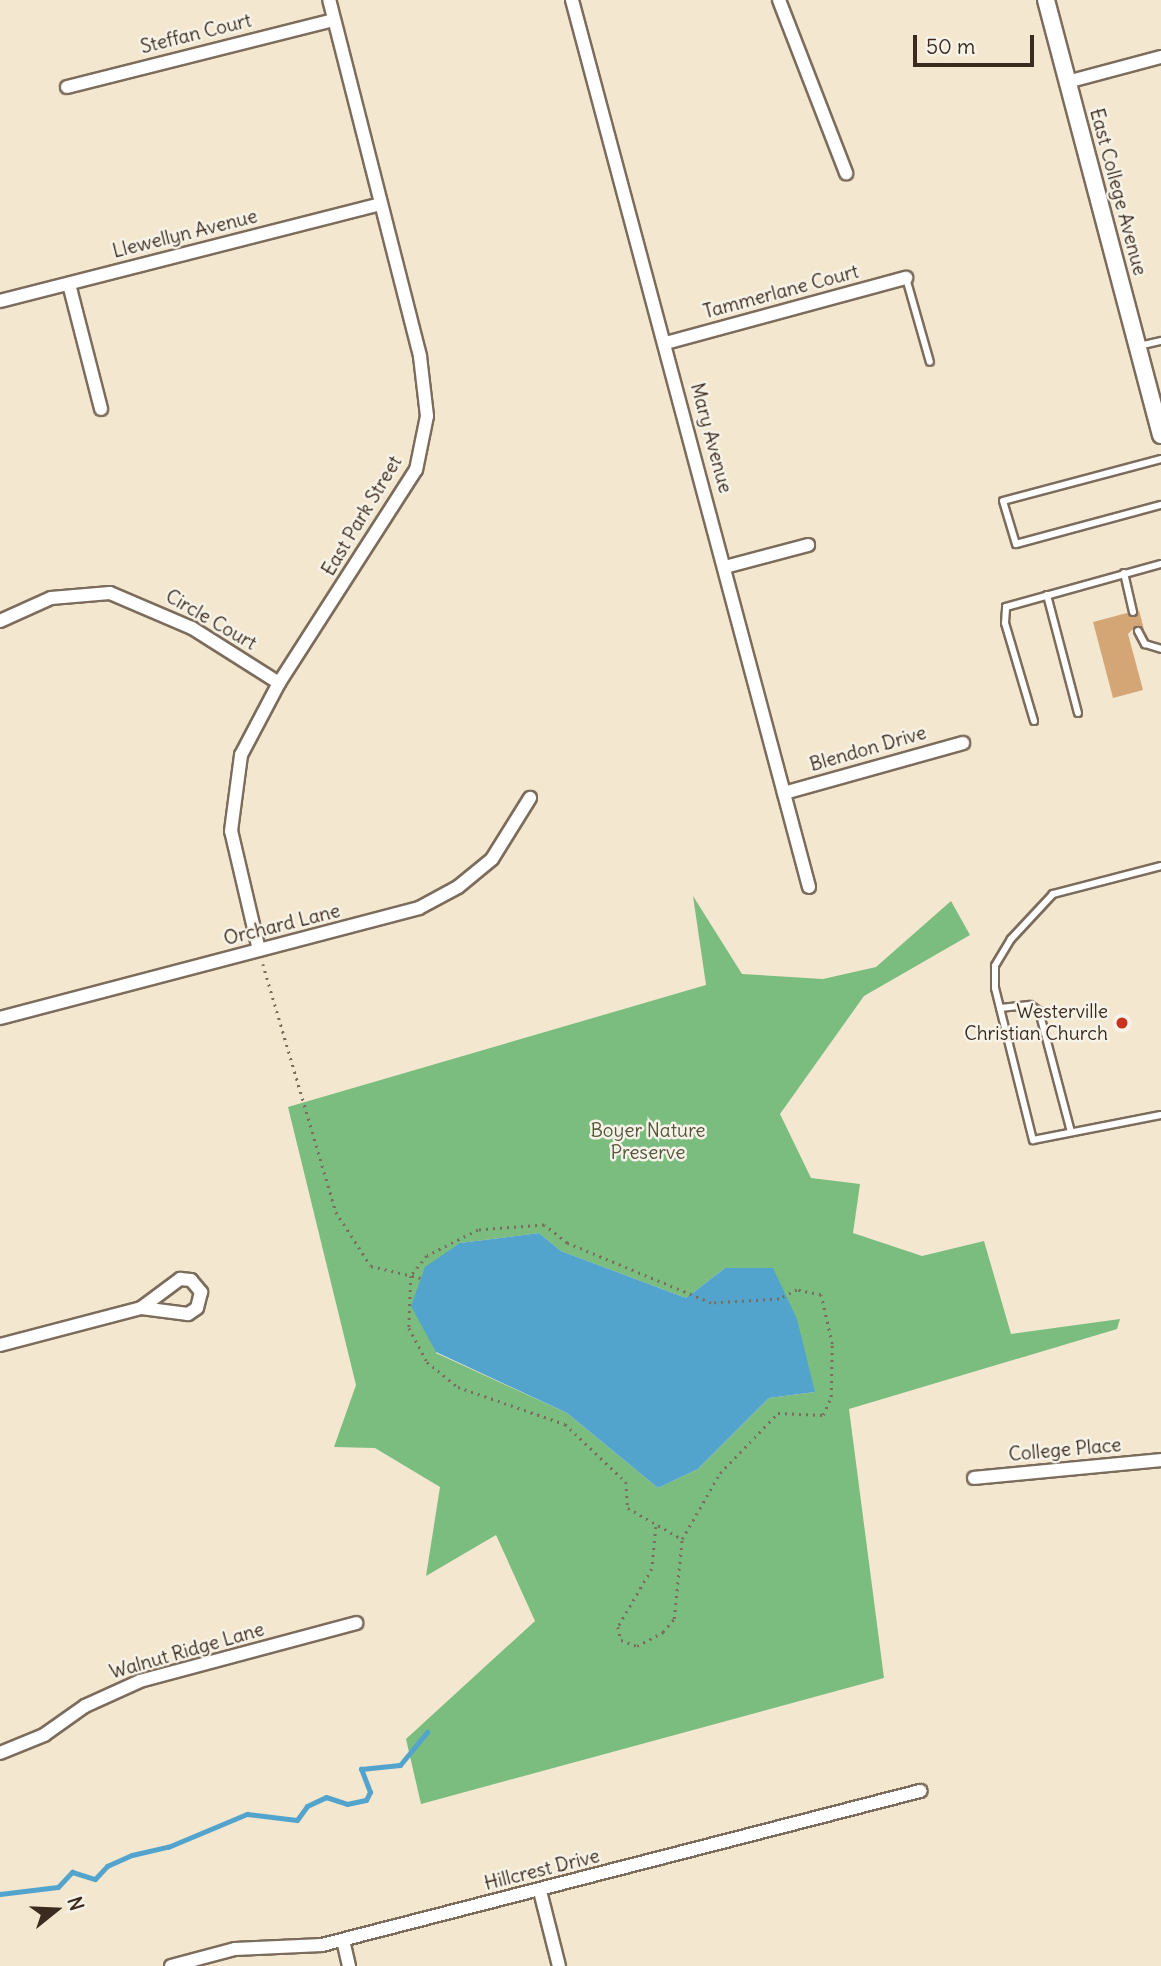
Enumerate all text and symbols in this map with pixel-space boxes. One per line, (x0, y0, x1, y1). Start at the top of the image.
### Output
street label: Steffan Court (138, 9, 254, 59)
scale bar (916, 21, 1037, 65)
text: 50 m (926, 33, 975, 60)
street label: East College Avenue (1085, 106, 1151, 278)
street label: Llewellyn Avenue (110, 205, 260, 263)
street label: Tammerlane Court (701, 260, 861, 324)
street label: Mary Avenue (685, 381, 737, 495)
street label: East Park Street (317, 452, 407, 580)
street label: Circle Court (161, 585, 261, 655)
street label: Blendon Drive (807, 721, 929, 777)
street label: Orchard Lane (221, 900, 343, 950)
place label: Westerville Christian Church (964, 1001, 1108, 1045)
marker: Westerville Christian Church (1114, 1015, 1130, 1031)
park label: Boyer Nature Preserve (590, 1120, 706, 1164)
street label: College Place (1008, 1434, 1122, 1466)
street label: Walnut Ridge Lane (107, 1618, 267, 1684)
street label: Hillcrest Drive (482, 1845, 602, 1895)
north arrow (21, 1875, 91, 1945)
text: N (63, 1894, 89, 1913)

